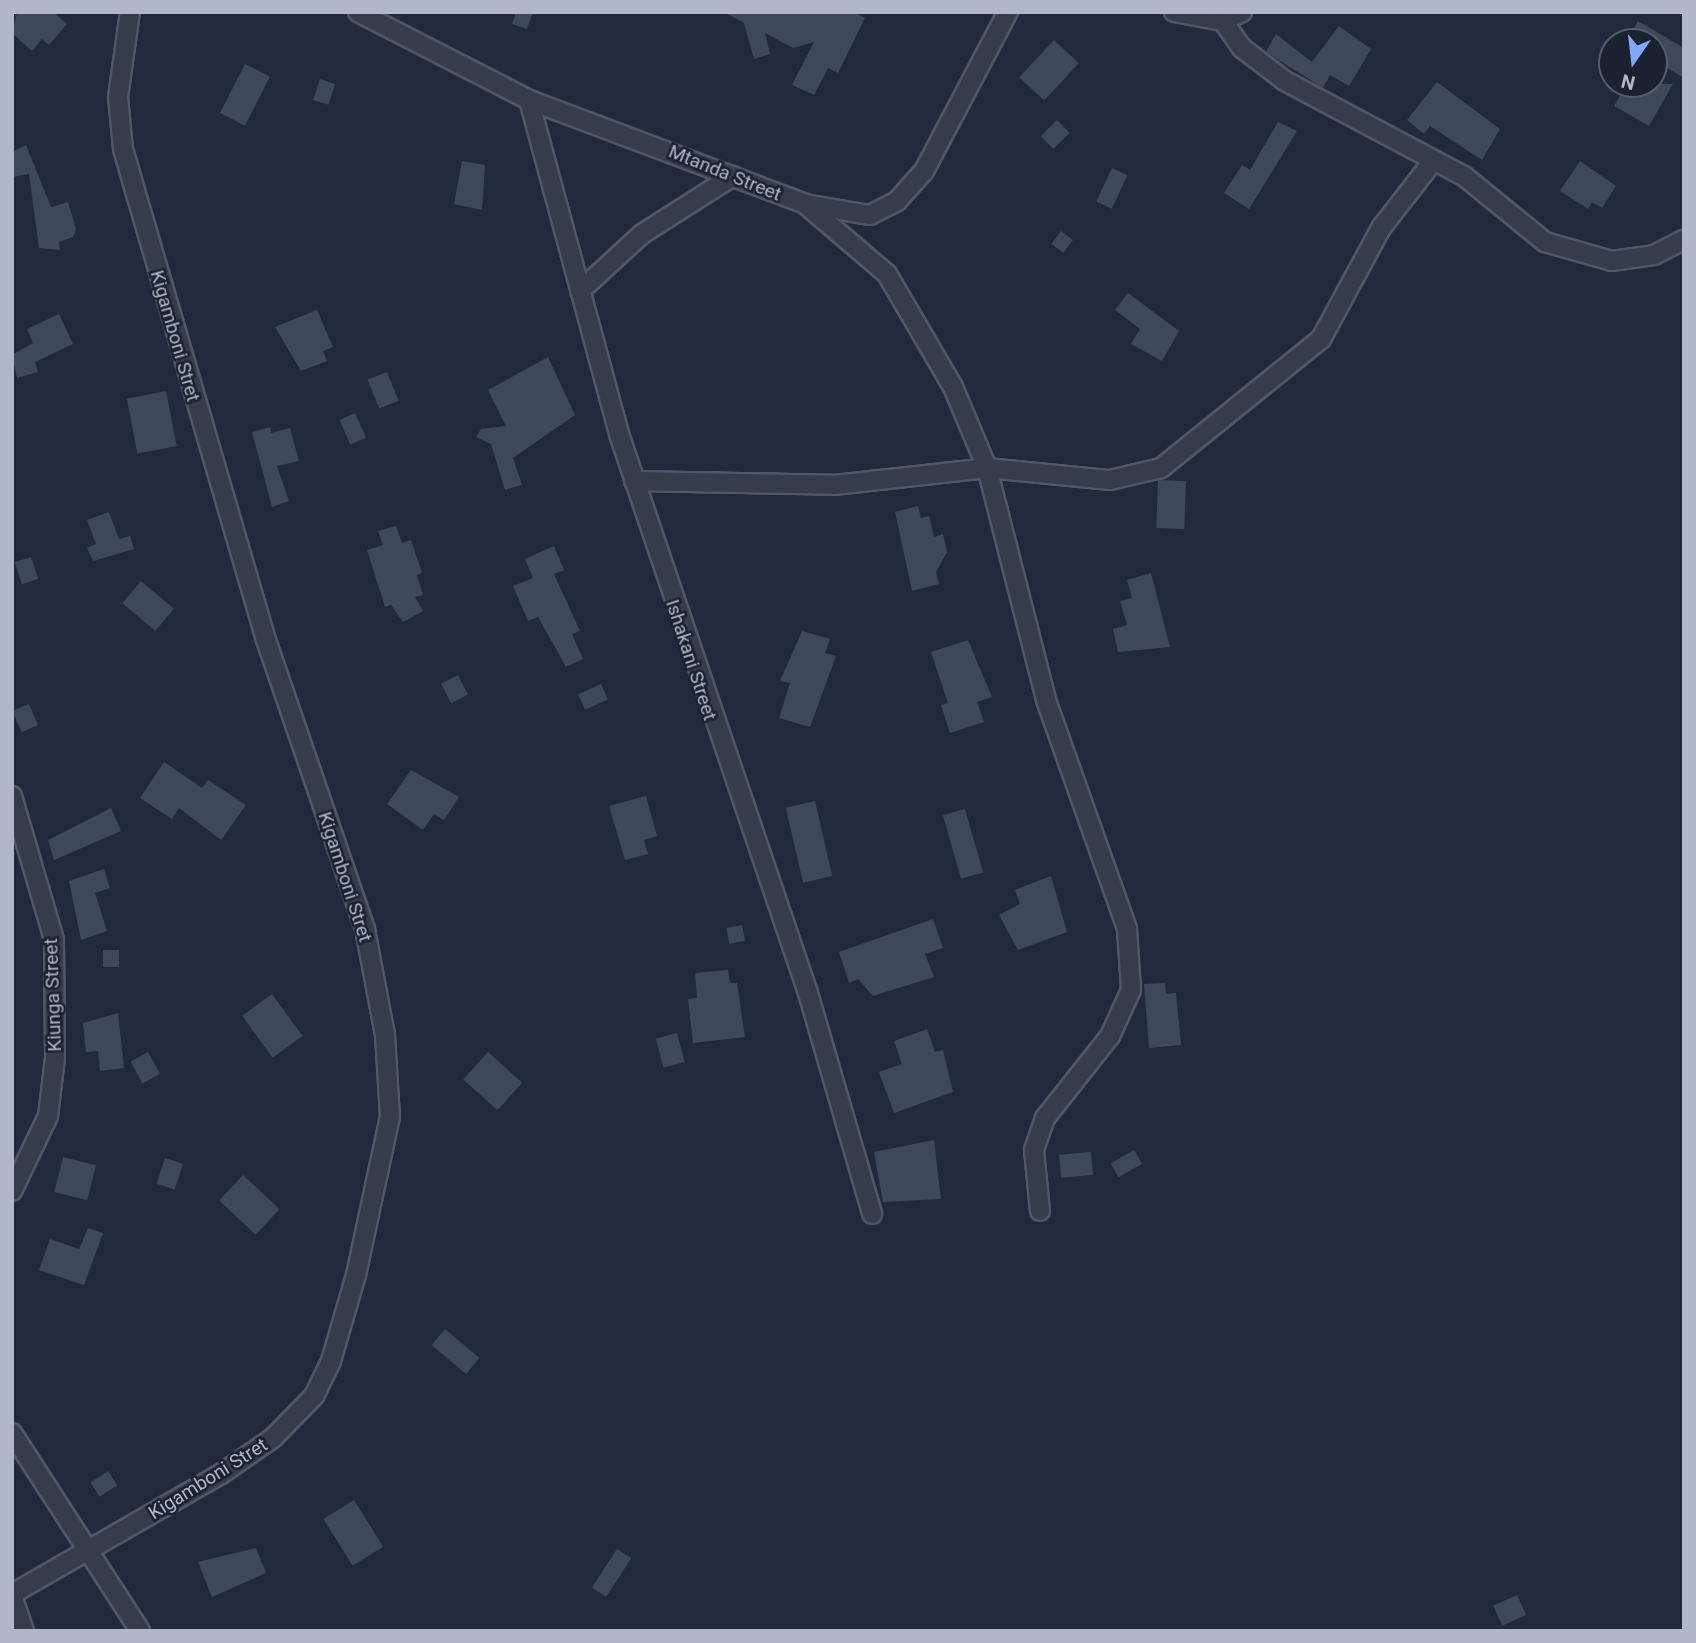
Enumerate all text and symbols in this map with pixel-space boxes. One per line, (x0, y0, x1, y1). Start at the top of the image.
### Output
north arrow (1598, 28, 1668, 98)
text: N (1619, 69, 1638, 95)
street label: Mtanda Street (665, 140, 785, 206)
street label: Kigamboni Stret (145, 268, 205, 404)
street label: Ishakani Street (661, 597, 721, 723)
street label: Kigamboni Stret (313, 809, 377, 945)
street label: Kiunga Street (40, 938, 66, 1052)
street label: Kigamboni Stret (144, 1433, 272, 1525)

